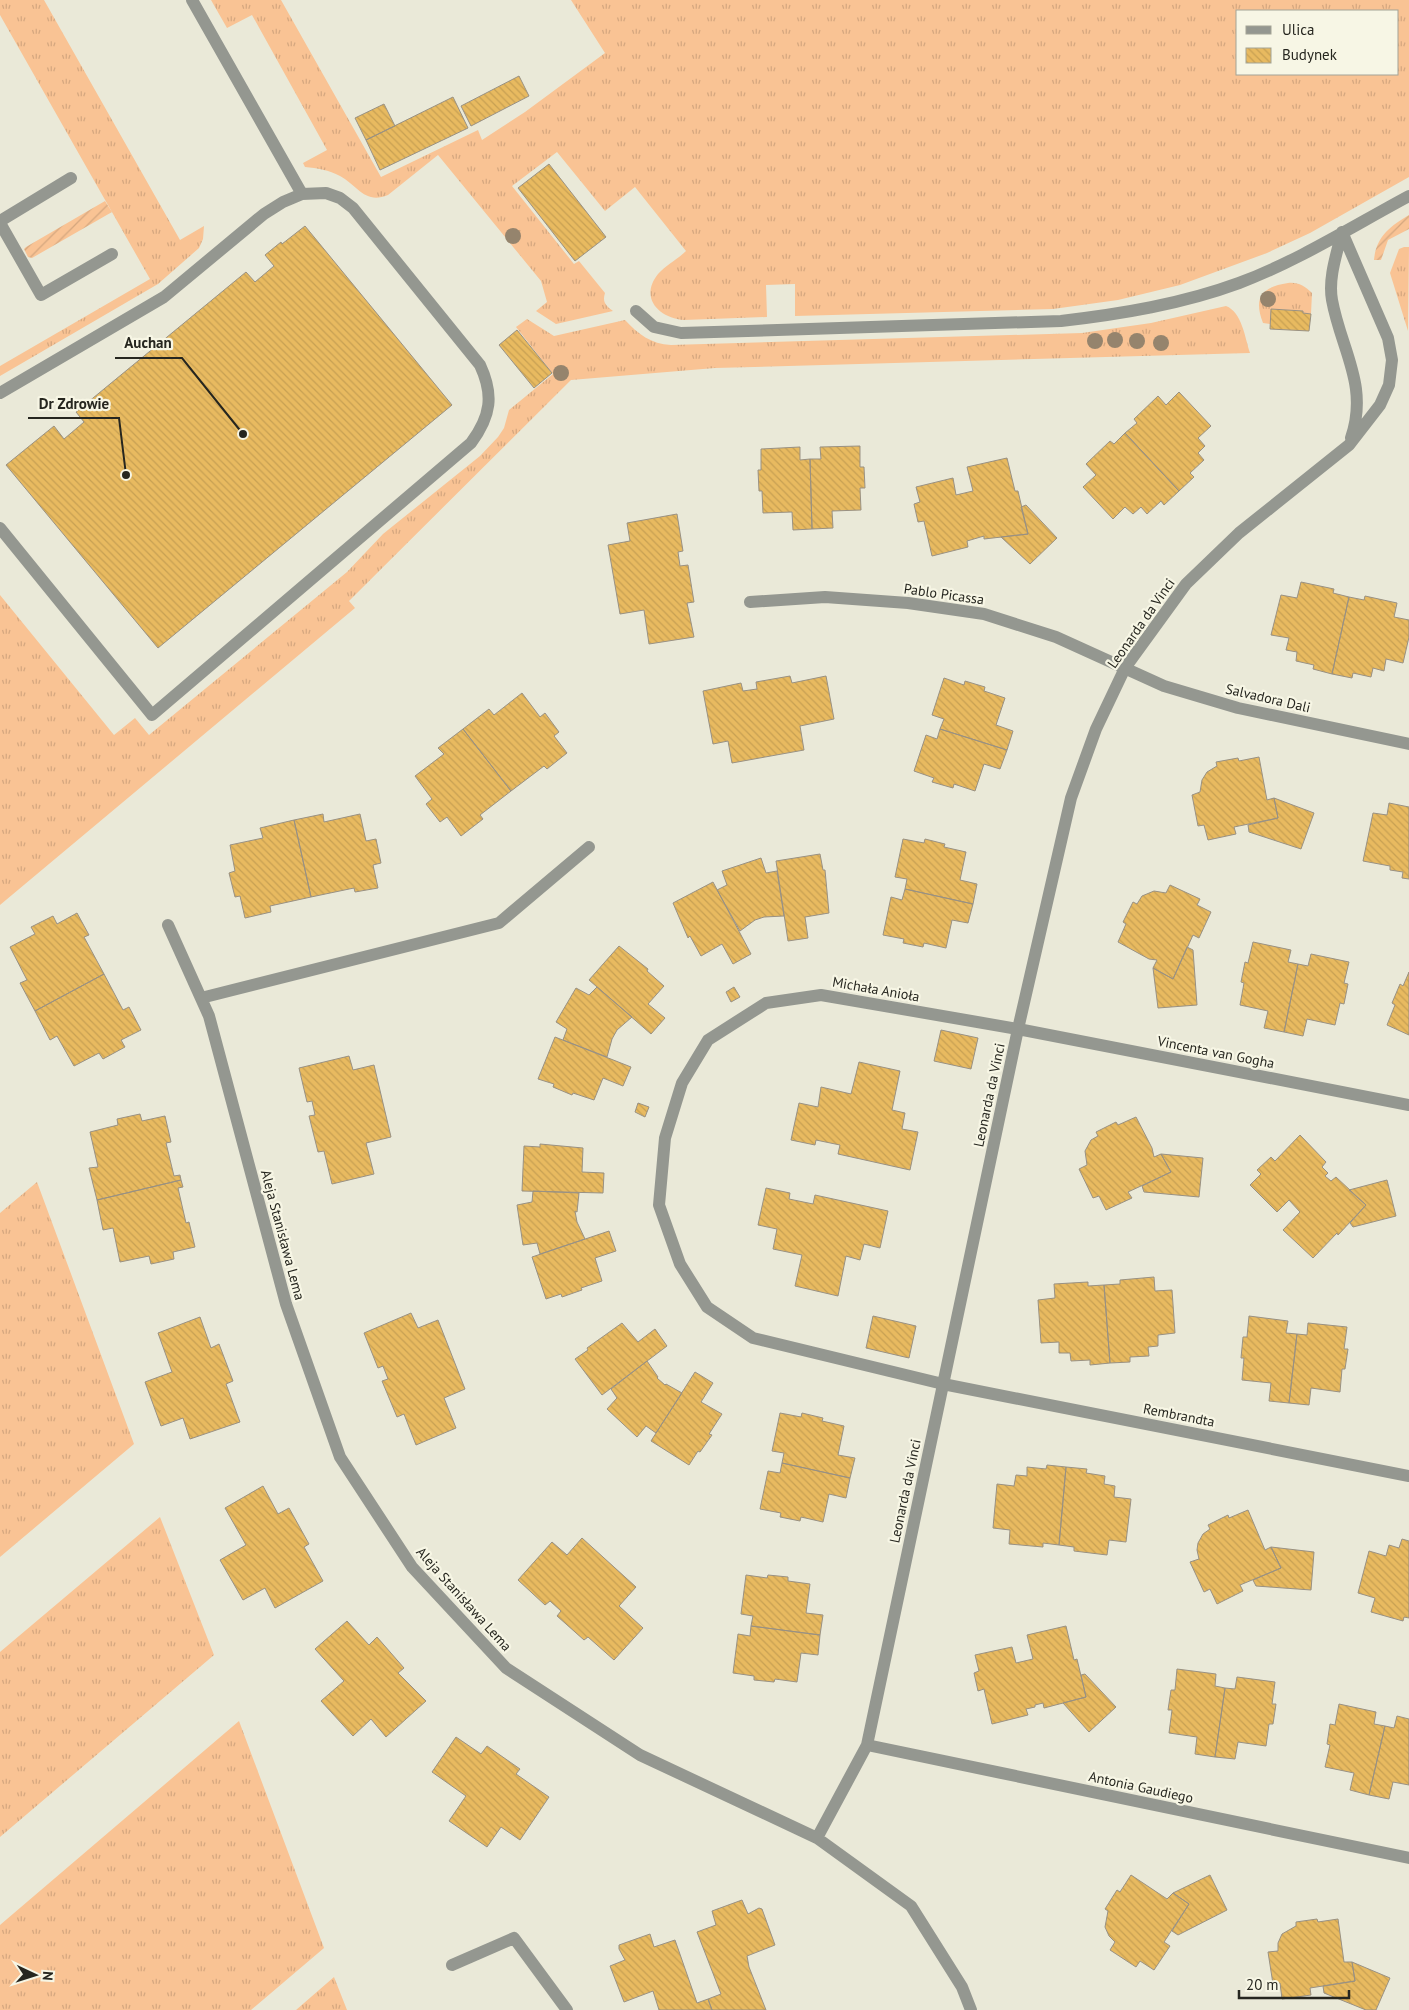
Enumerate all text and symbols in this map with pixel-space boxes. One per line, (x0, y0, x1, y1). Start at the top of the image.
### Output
legend (1236, 10, 1399, 75)
text: Ulica (1282, 20, 1314, 39)
text: Budynek (1282, 45, 1338, 64)
callout: Auchan (115, 328, 182, 358)
text: Auchan (124, 333, 172, 352)
callout: Dr Zdrowie (28, 388, 119, 418)
text: Dr Zdrowie (39, 394, 110, 413)
street label: Leonarda da Vinci (1103, 575, 1179, 671)
street label: Pablo Picassa (903, 579, 985, 609)
street label: Salvadora Dali (1224, 679, 1312, 717)
street label: Michała Anioła (831, 972, 921, 1006)
street label: Vincenta van Gogha (1155, 1032, 1276, 1072)
street label: Leonarda da Vinci (969, 1041, 1009, 1149)
street label: Aleja Stanisława Lema (257, 1168, 309, 1302)
street label: Rembrandta (1142, 1399, 1216, 1431)
street label: Leonarda da Vinci (885, 1437, 925, 1545)
street label: Aleja Stanisława Lema (412, 1543, 516, 1655)
street label: Antonia Gaudiego (1087, 1767, 1195, 1807)
north arrow (10, 1950, 60, 2000)
scale bar (1239, 1968, 1349, 2000)
text: N (39, 1971, 57, 1981)
text: 20 m (1246, 1975, 1279, 1994)

